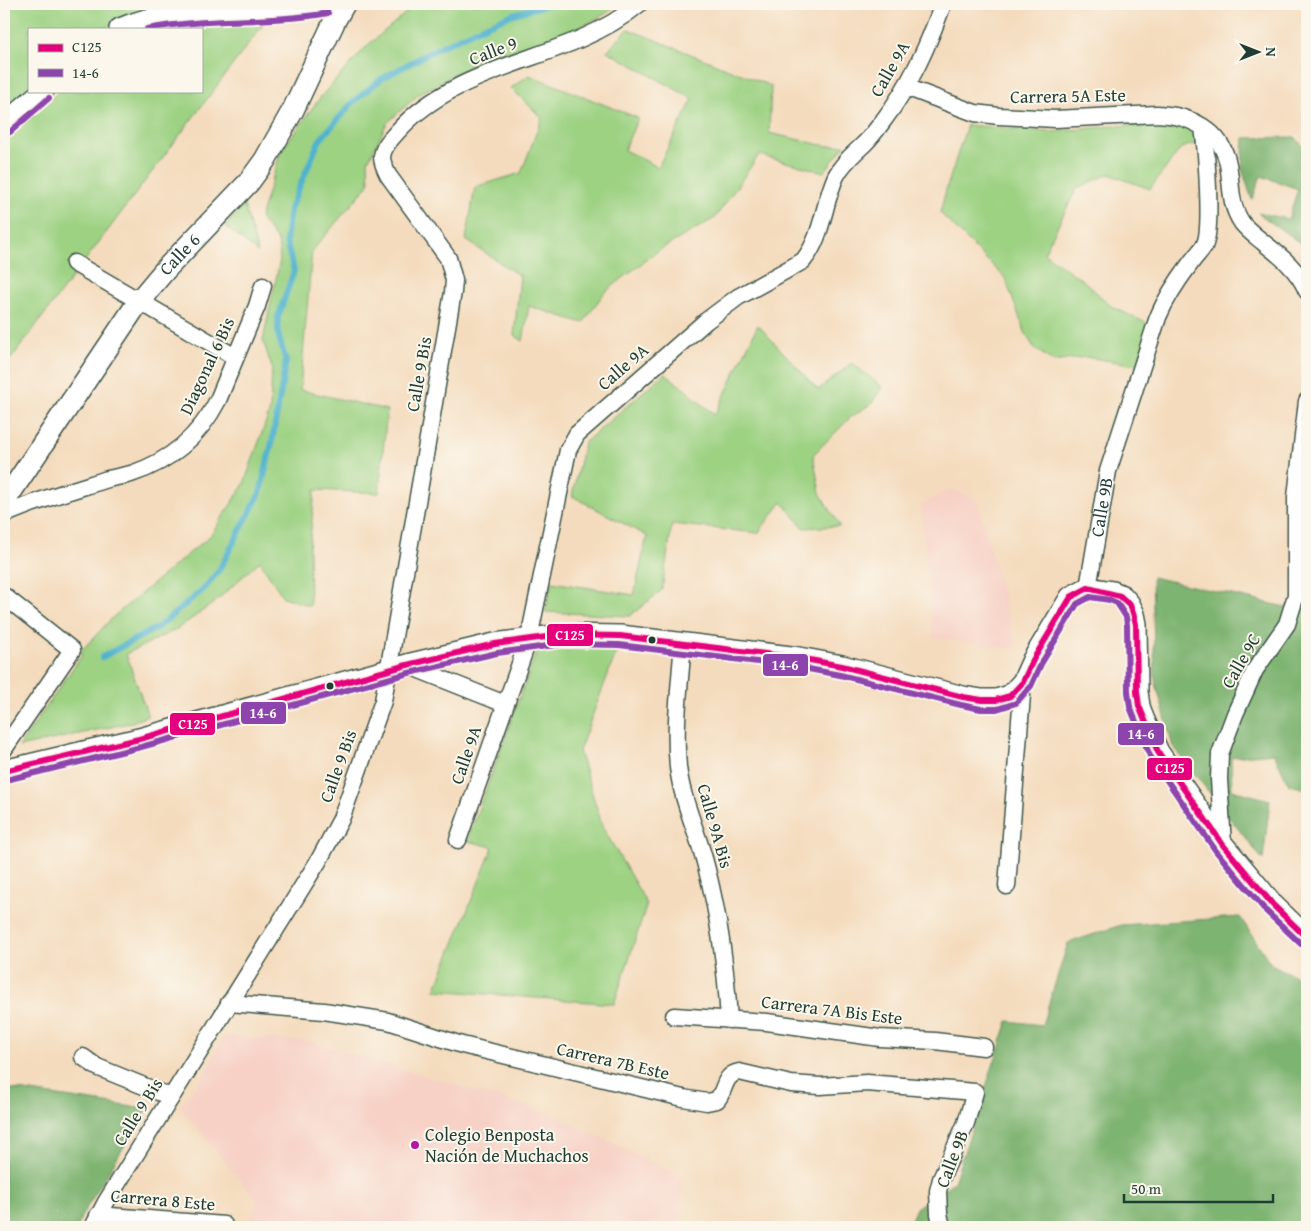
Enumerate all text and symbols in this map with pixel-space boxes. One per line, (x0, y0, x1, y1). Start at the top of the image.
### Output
legend (28, 28, 202, 92)
north arrow (1234, 28, 1284, 78)
street label: Calle 9 (465, 29, 521, 72)
text: C125 (72, 36, 102, 57)
street label: Calle 9A (863, 36, 916, 102)
text: N (1261, 47, 1281, 57)
text: 14-6 (72, 62, 99, 83)
street label: Carrera 5A Este (1010, 81, 1126, 110)
street label: Calle 6 (153, 227, 206, 281)
street label: Diagonal 6 Bis (172, 312, 241, 419)
street label: Calle 9 Bis (399, 334, 438, 414)
street label: Calle 9A (591, 337, 654, 397)
street label: Calle 9B (1083, 475, 1120, 539)
line badge: C125 (546, 623, 594, 647)
text: C125 (555, 625, 585, 645)
street label: Calle 9C (1214, 628, 1267, 693)
unlabelled marker (647, 635, 657, 645)
line badge: 14-6 (762, 653, 809, 677)
text: 14-6 (772, 655, 798, 675)
unlabelled marker (325, 681, 335, 691)
line badge: 14-6 (240, 701, 287, 725)
text: 14-6 (250, 703, 276, 723)
line badge: C125 (169, 712, 216, 736)
text: C125 (178, 714, 208, 734)
street label: Calle 9A (443, 722, 488, 788)
line badge: 14-6 (1117, 722, 1165, 746)
text: 14-6 (1128, 724, 1154, 744)
street label: Calle 9 Bis (312, 726, 363, 806)
line badge: C125 (1146, 757, 1193, 781)
text: C125 (1155, 758, 1185, 778)
street label: Calle 9A Bis (691, 780, 740, 871)
street label: Carrera 7A Bis Este (760, 987, 904, 1032)
street label: Carrera 7B Este (554, 1034, 672, 1087)
street label: Calle 9 Bis (106, 1072, 169, 1151)
place label: Colegio Benposta Nación de Muchachos (425, 1121, 589, 1169)
street label: Calle 9B (928, 1126, 975, 1192)
marker: Colegio Benposta Nación de Muchachos (409, 1139, 421, 1151)
scale bar (1124, 1171, 1272, 1203)
text: 50 m (1131, 1178, 1162, 1199)
street label: Carrera 8 Este (110, 1181, 216, 1218)

